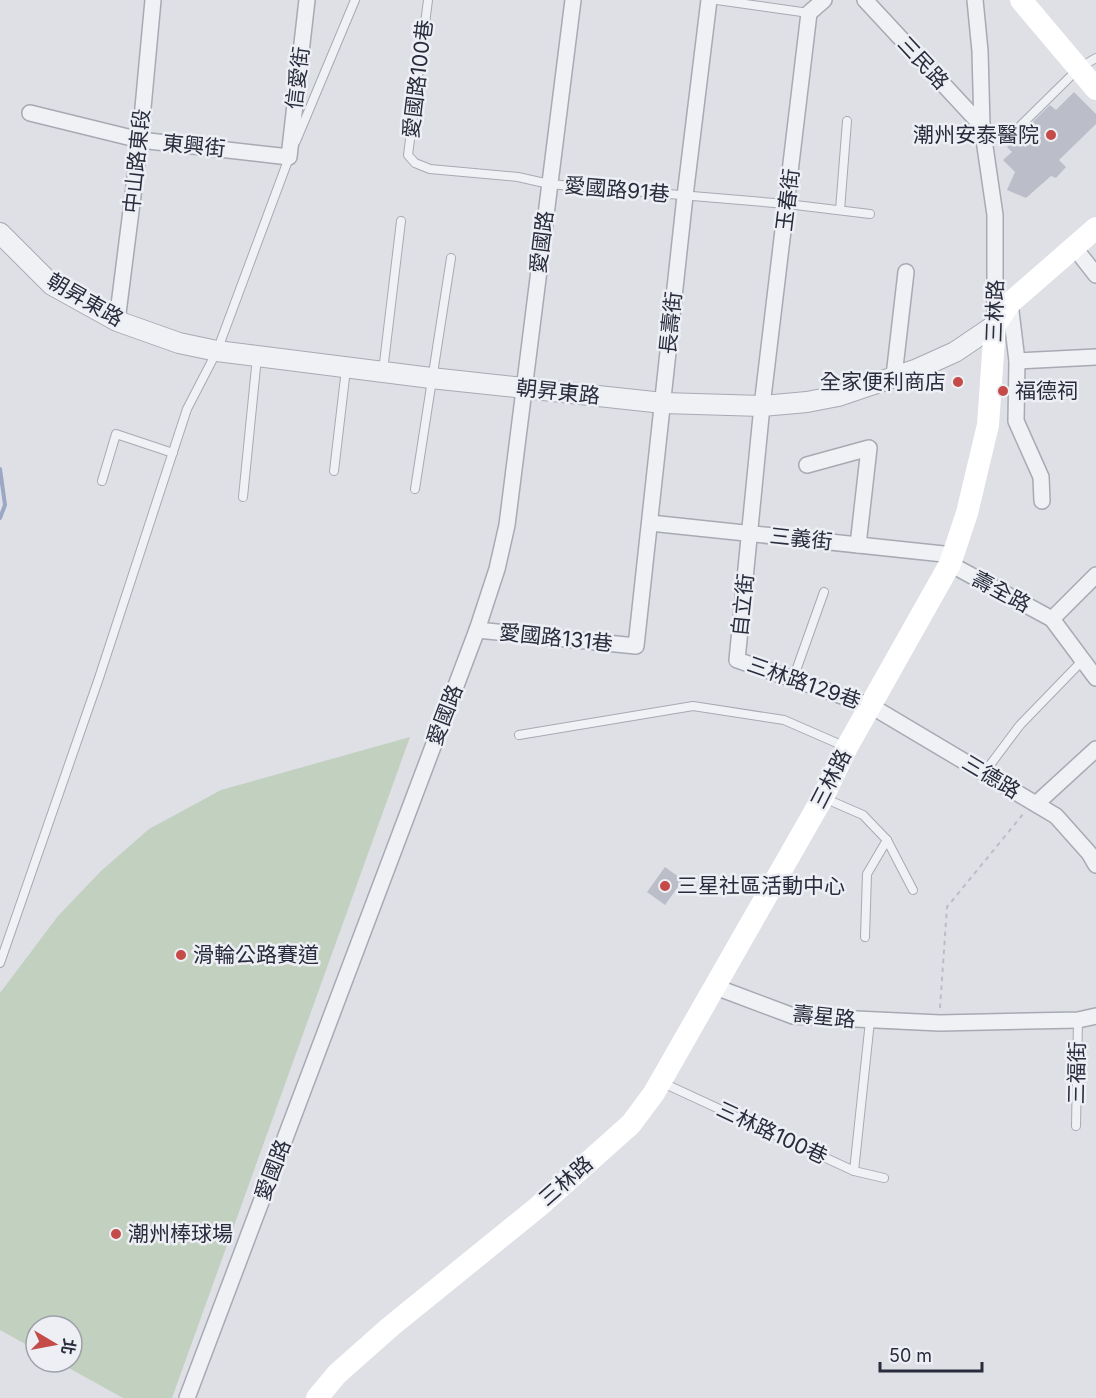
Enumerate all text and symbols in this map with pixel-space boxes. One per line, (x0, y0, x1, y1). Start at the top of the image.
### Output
street label: 愛國路100巷 (398, 18, 437, 140)
street label: 三民路 (893, 31, 954, 94)
street label: 信愛街 (281, 45, 314, 111)
street label: 中山路東段 (119, 107, 154, 214)
place label: 潮州安泰醫院 (913, 122, 1039, 147)
marker: 潮州安泰醫院 (1044, 128, 1058, 142)
street label: 東興街 (161, 130, 227, 161)
street label: 玉春街 (771, 167, 804, 233)
street label: 愛國路91巷 (563, 172, 671, 207)
street label: 愛國路 (525, 209, 558, 275)
street label: 朝昇東路 (43, 268, 128, 331)
street label: 三林路 (981, 279, 1008, 343)
street label: 長壽街 (655, 290, 686, 356)
place label: 全家便利商店 (820, 369, 946, 394)
street label: 朝昇東路 (515, 375, 601, 408)
marker: 全家便利商店 (951, 375, 965, 389)
place label: 福德祠 (1015, 378, 1078, 403)
marker: 福德祠 (996, 384, 1010, 398)
street label: 三義街 (768, 523, 834, 554)
street label: 壽全路 (968, 566, 1035, 617)
street label: 自立街 (727, 572, 758, 638)
street label: 愛國路131巷 (498, 619, 614, 656)
street label: 三林路129巷 (744, 651, 864, 714)
street label: 愛國路 (422, 681, 467, 749)
street label: 三林路 (805, 745, 856, 813)
street label: 三德路 (958, 750, 1025, 804)
place label: 三星社區活動中心 (677, 873, 845, 898)
marker: 三星社區活動中心 (658, 879, 672, 893)
place label: 滑輪公路賽道 (193, 942, 319, 967)
marker: 滑輪公路賽道 (174, 948, 188, 962)
street label: 壽星路 (791, 1001, 857, 1032)
street label: 三福街 (1063, 1041, 1090, 1105)
street label: 三林路100巷 (713, 1096, 831, 1169)
street label: 愛國路 (250, 1136, 295, 1204)
street label: 三林路 (534, 1151, 598, 1211)
place label: 潮州棒球場 (128, 1221, 233, 1246)
marker: 潮州棒球場 (109, 1227, 123, 1241)
north arrow (24, 1314, 84, 1374)
scale bar (880, 1335, 982, 1373)
text: 北 (58, 1337, 80, 1356)
text: 50 m (889, 1345, 932, 1366)

